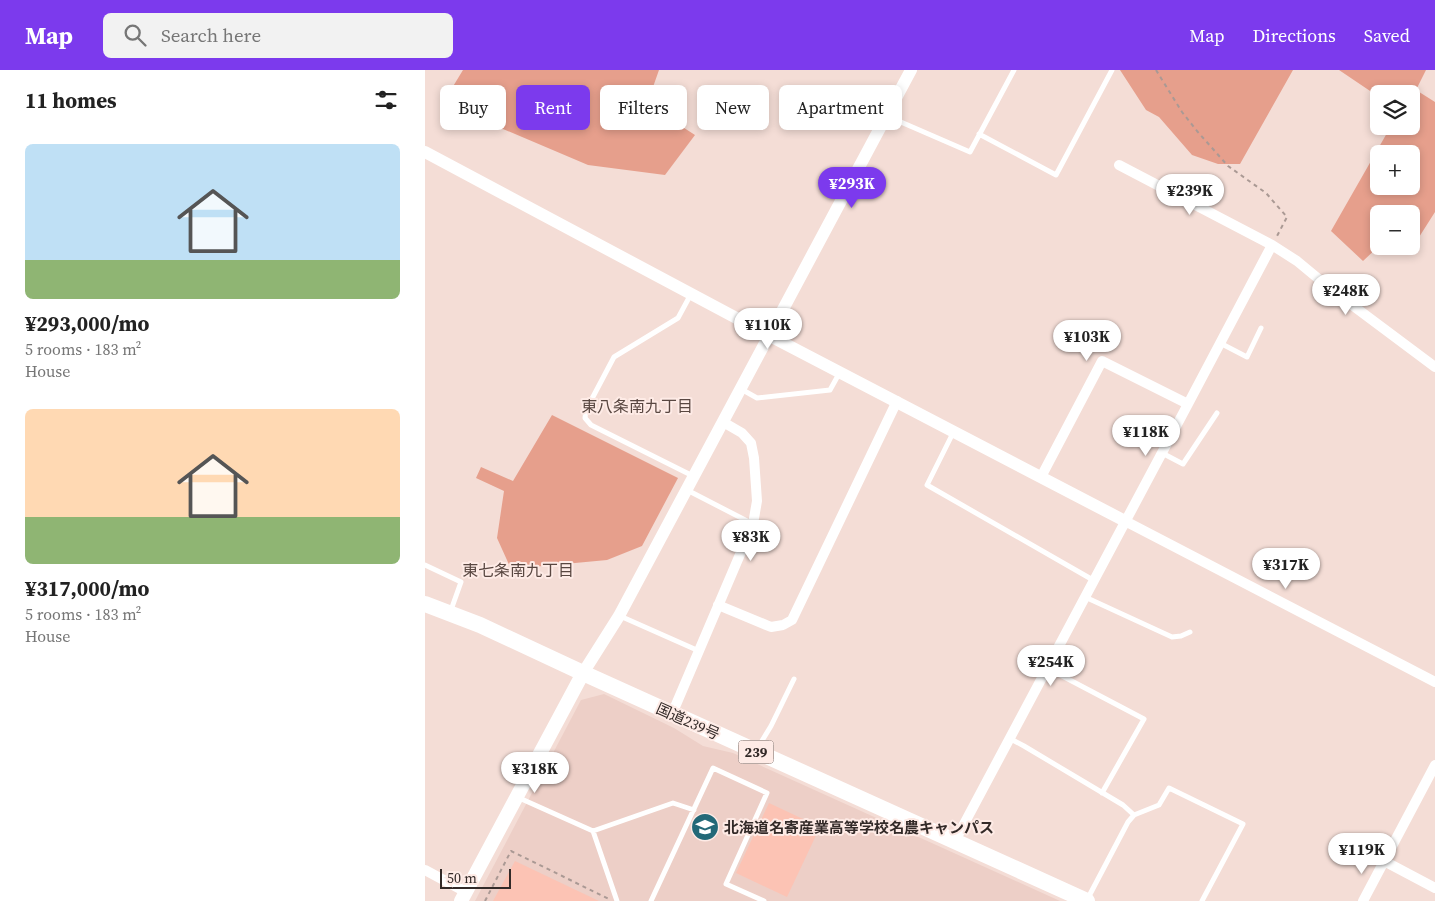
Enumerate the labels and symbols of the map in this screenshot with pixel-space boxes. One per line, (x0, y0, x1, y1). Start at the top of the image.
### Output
pin: ¥293K (817, 166, 887, 209)
pin: ¥239K (1155, 174, 1225, 216)
pin: ¥248K (1311, 274, 1381, 316)
pin: ¥110K (733, 308, 803, 350)
pin: ¥103K (1052, 320, 1122, 362)
district label: 東八条南九丁目 (581, 395, 693, 417)
pin: ¥118K (1111, 414, 1181, 457)
pin: ¥83K (721, 520, 781, 562)
pin: ¥317K (1251, 548, 1321, 590)
district label: 東七条南九丁目 (462, 559, 574, 581)
pin: ¥254K (1016, 644, 1086, 687)
street label: 国道239号 (653, 698, 723, 744)
road number: 239 (739, 740, 773, 764)
pin: ¥318K (500, 752, 570, 794)
school or university icon: 北海道名寄産業高等学校名農キャンパス (690, 812, 720, 842)
place label: 北海道名寄産業高等学校名農キャンパス (724, 817, 994, 838)
pin: ¥119K (1327, 832, 1397, 875)
scale bar (440, 866, 511, 889)

